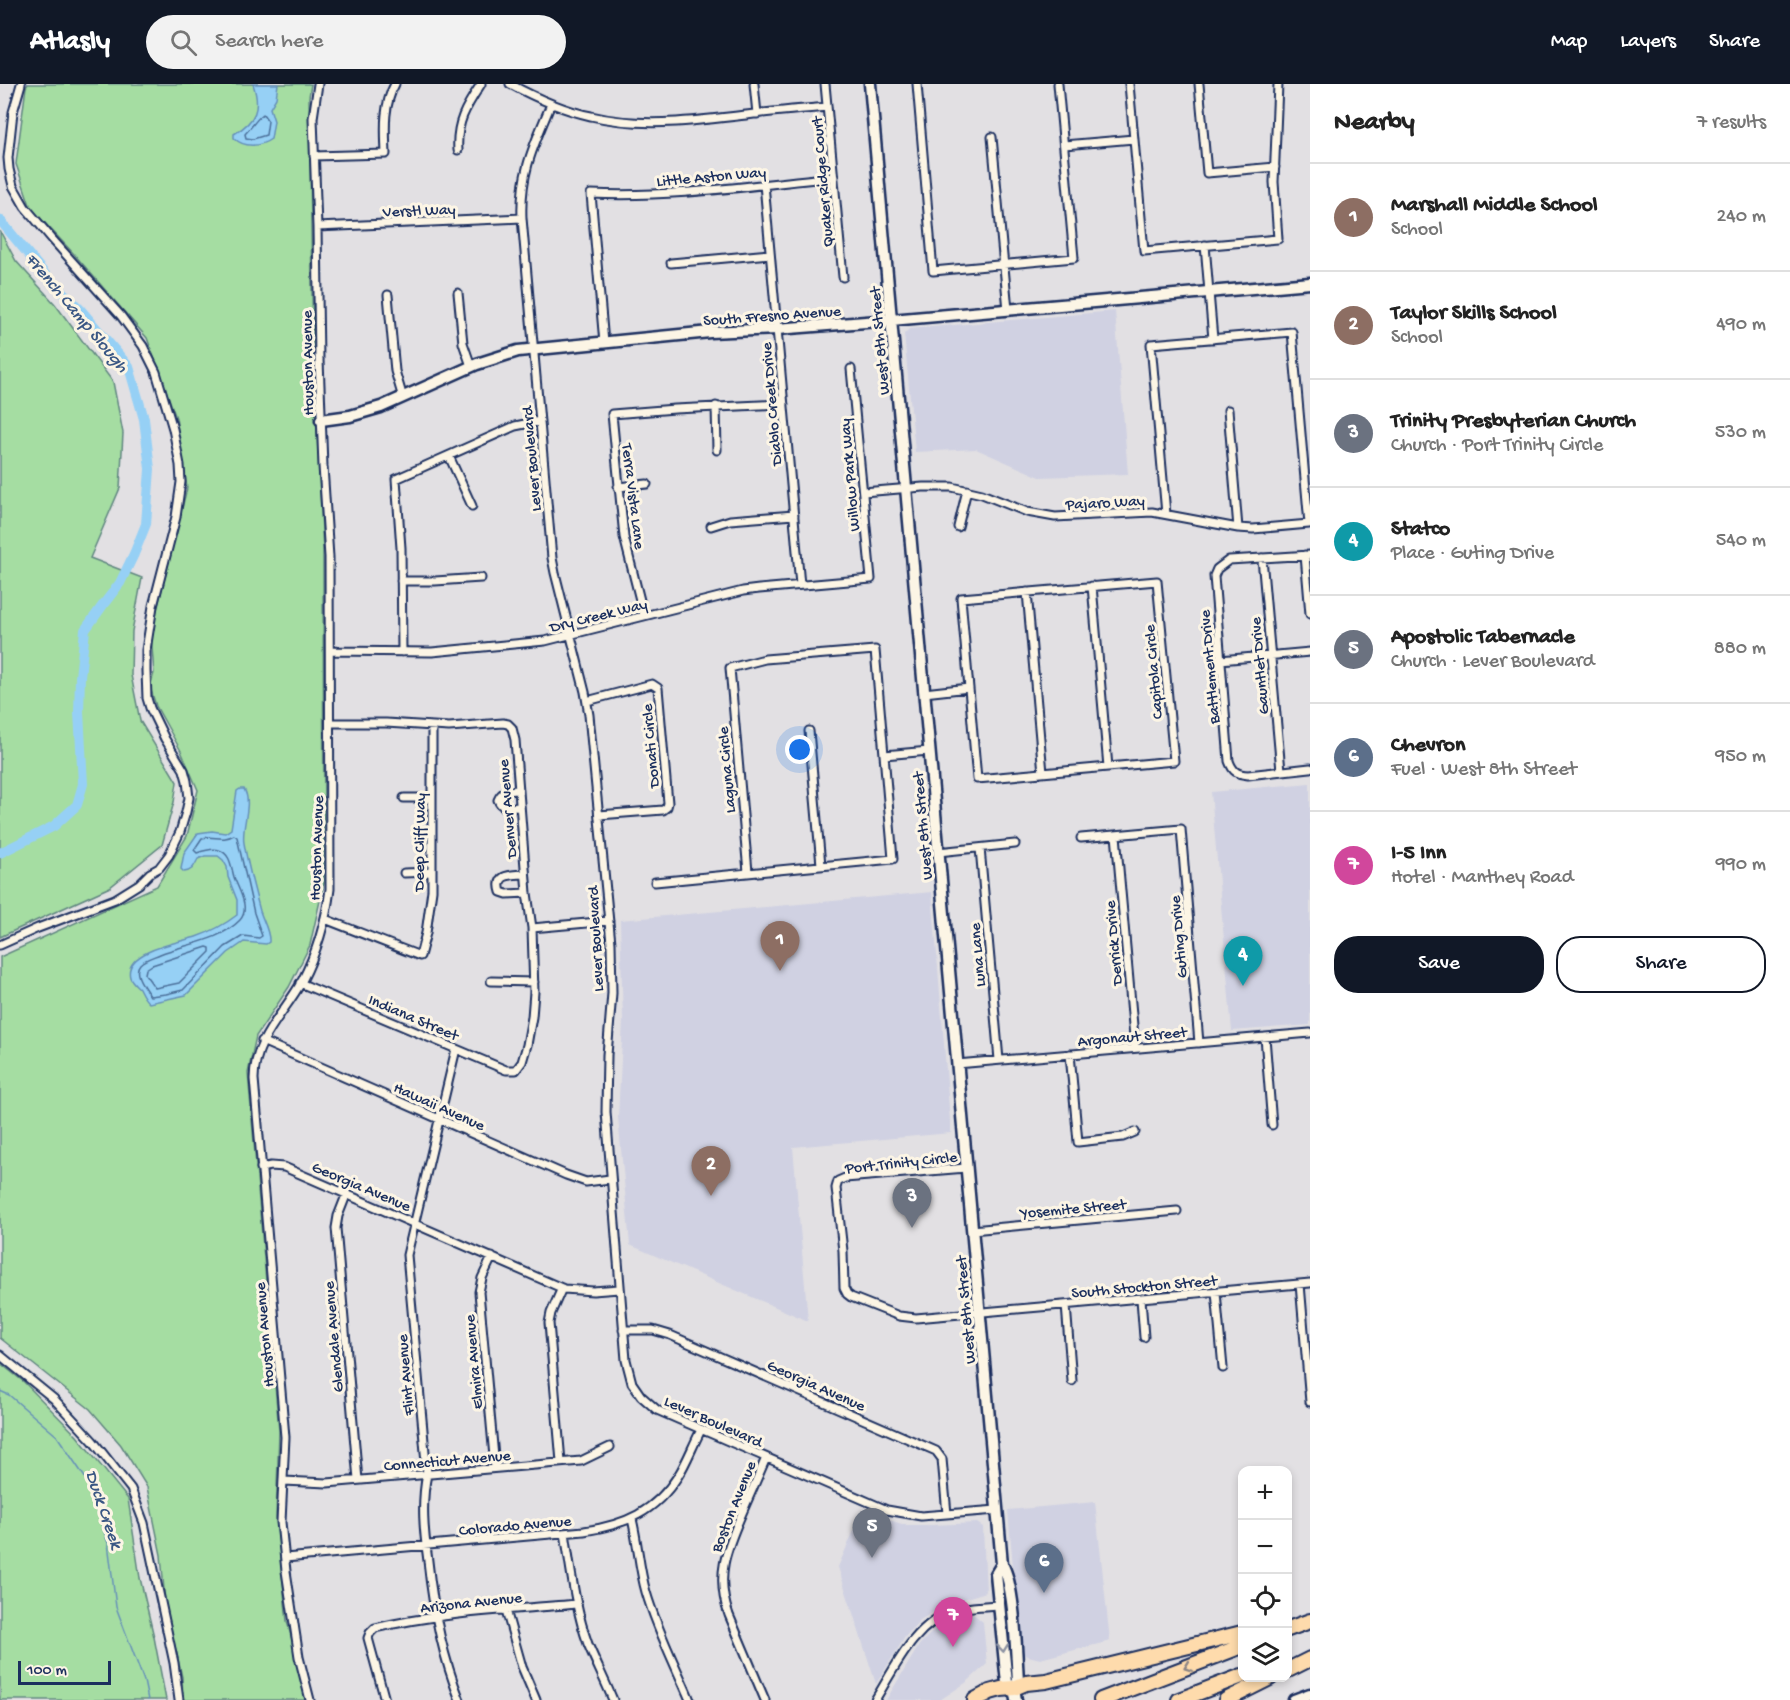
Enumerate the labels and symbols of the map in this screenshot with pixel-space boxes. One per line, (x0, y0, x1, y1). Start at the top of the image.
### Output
street label: Quaker Ridge Court (809, 114, 840, 248)
street label: Little Aston Way (656, 164, 767, 193)
street label: Verstl Way (381, 202, 456, 223)
water label: French Camp Slough (20, 250, 132, 378)
street label: West 8th Street (867, 284, 896, 396)
street label: South Fresno Avenue (703, 303, 842, 332)
street label: Houston Avenue (299, 309, 320, 416)
street label: Diablo Creek Drive (759, 341, 788, 467)
street label: Lever Boulevard (519, 404, 548, 512)
street label: Willow Park Way (837, 417, 866, 532)
street label: Terra Vista Lane (615, 441, 648, 551)
street label: Pajaro Way (1064, 493, 1145, 516)
street label: Dry Creek Way (547, 596, 650, 639)
street label: Battlement Drive (1197, 608, 1226, 725)
street label: Gauntlet Drive (1248, 616, 1275, 715)
street label: Capitola Circle (1142, 623, 1169, 720)
street label: Donati Circle (639, 702, 666, 789)
street label: Laguna Circle (715, 725, 742, 814)
your location (785, 735, 814, 764)
street label: Denver Avenue (496, 758, 523, 860)
street label: West 8th Street (910, 769, 939, 881)
street label: Deep Cliff Way (411, 793, 432, 892)
street label: Houston Avenue (307, 794, 330, 901)
street label: Lever Boulevard (585, 884, 610, 992)
street label: Guting Drive (1167, 894, 1194, 979)
street label: Derrick Drive (1102, 899, 1129, 987)
street label: Luna Lane (967, 921, 992, 988)
pin: 1 (760, 922, 800, 971)
pin: 4 (1224, 936, 1262, 986)
street label: Indiana Street (365, 992, 462, 1047)
street label: Argonaut Street (1077, 1024, 1189, 1053)
street label: Hawaii Avenue (390, 1080, 488, 1137)
pin: 2 (692, 1146, 730, 1196)
street label: Port Trinity Circle (843, 1149, 959, 1180)
street label: Georgia Avenue (308, 1159, 414, 1218)
pin: 3 (892, 1178, 932, 1228)
street label: Yosemite Street (1018, 1196, 1128, 1225)
street label: West 8th Street (953, 1253, 982, 1365)
street label: South Stockton Street (1071, 1273, 1219, 1304)
street label: Glendale Avenue (321, 1280, 350, 1393)
street label: Houston Avenue (252, 1281, 281, 1388)
street label: Elmira Avenue (462, 1313, 489, 1410)
street label: Flint Avenue (394, 1333, 421, 1417)
street label: Georgia Avenue (763, 1357, 868, 1418)
street label: Lever Boulevard (660, 1393, 766, 1454)
street label: Connecticut Avenue (383, 1447, 512, 1477)
street label: Boston Avenue (708, 1458, 762, 1557)
water label: Duck Creek (79, 1468, 126, 1554)
pin: 5 (852, 1508, 892, 1558)
street label: Colorado Avenue (458, 1513, 573, 1542)
pin: 6 (1024, 1544, 1064, 1593)
street label: Arizona Avenue (419, 1590, 524, 1619)
pin: 7 (934, 1598, 972, 1647)
one-way arrow (996, 1644, 1009, 1653)
scale bar (18, 1658, 111, 1686)
one-way arrow (1183, 1660, 1194, 1672)

